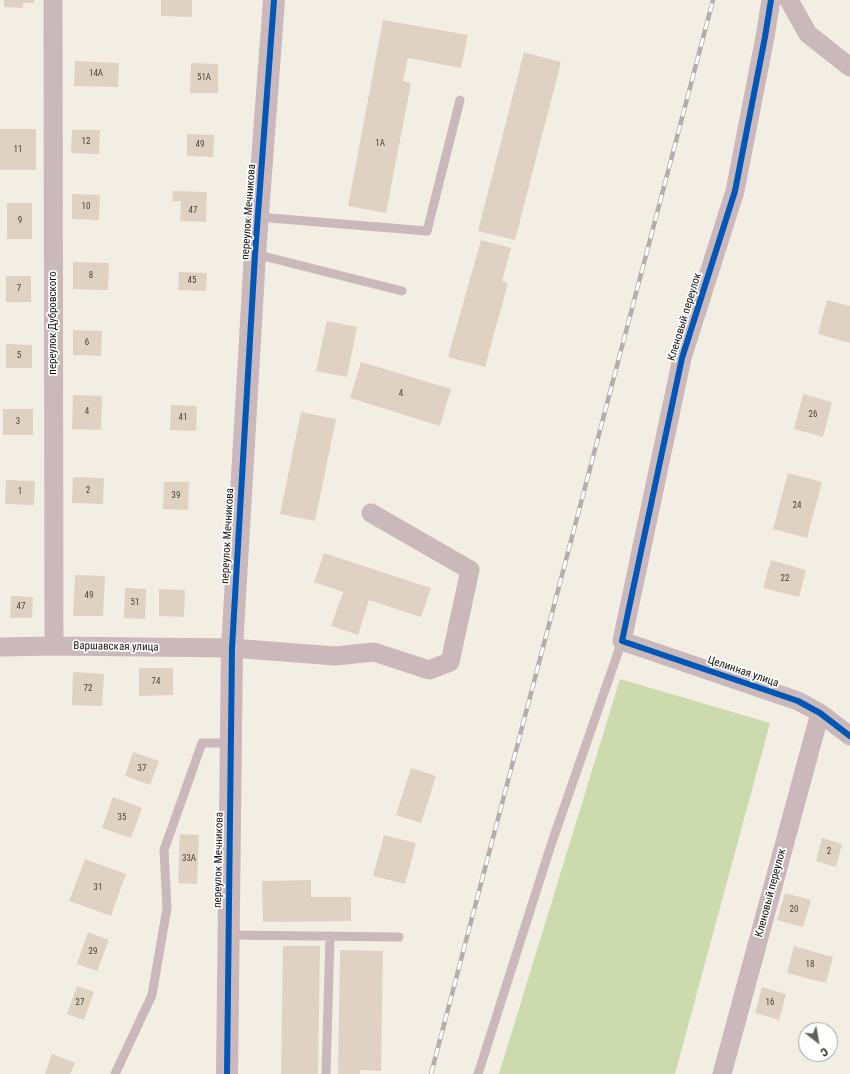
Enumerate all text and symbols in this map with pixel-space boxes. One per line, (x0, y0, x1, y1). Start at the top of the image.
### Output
house number: 14А (89, 69, 103, 79)
house number: 51А (197, 73, 211, 83)
house number: 12 (82, 137, 90, 147)
house number: 1А (375, 139, 385, 149)
house number: 49 (196, 140, 204, 150)
house number: 11 (14, 145, 22, 155)
street label: переулок Мечникова (239, 164, 259, 260)
house number: 10 (82, 202, 90, 212)
house number: 47 (189, 206, 197, 216)
house number: 9 (18, 216, 22, 226)
street label: переулок Дубровского (46, 271, 60, 375)
house number: 8 (89, 271, 93, 281)
street label: Кленовый переулок (665, 271, 705, 363)
house number: 45 (188, 276, 196, 286)
house number: 7 (17, 284, 21, 294)
house number: 6 (85, 338, 89, 348)
house number: 5 (17, 351, 21, 361)
house number: 4 (399, 389, 403, 399)
house number: 4 (85, 407, 89, 417)
house number: 26 (809, 410, 817, 420)
house number: 41 (179, 413, 187, 423)
house number: 3 (16, 417, 20, 427)
house number: 2 (86, 486, 90, 496)
house number: 1 (18, 487, 22, 497)
street label: переулок Мечникова (219, 488, 237, 584)
house number: 39 (172, 491, 180, 501)
house number: 24 (793, 501, 801, 511)
house number: 22 (781, 574, 789, 584)
house number: 49 (85, 591, 93, 601)
house number: 51 (131, 598, 139, 608)
house number: 47 (17, 602, 25, 612)
street label: Варшавская улица (73, 640, 159, 654)
street label: Целинная улица (706, 654, 780, 690)
house number: 74 (152, 677, 160, 687)
house number: 72 (84, 684, 92, 694)
house number: 37 (138, 764, 146, 774)
street label: переулок Мечникова (212, 812, 226, 908)
house number: 35 (118, 813, 126, 823)
street label: Кленовый переулок (753, 847, 789, 939)
house number: 2 (827, 847, 831, 857)
house number: 33А (182, 854, 196, 864)
house number: 31 (94, 883, 102, 893)
house number: 20 (790, 905, 798, 915)
house number: 29 (89, 947, 97, 957)
house number: 18 (806, 960, 814, 970)
house number: 27 (76, 998, 84, 1008)
house number: 16 (766, 998, 774, 1008)
north arrow (798, 1022, 838, 1062)
text: С (818, 1045, 830, 1059)

